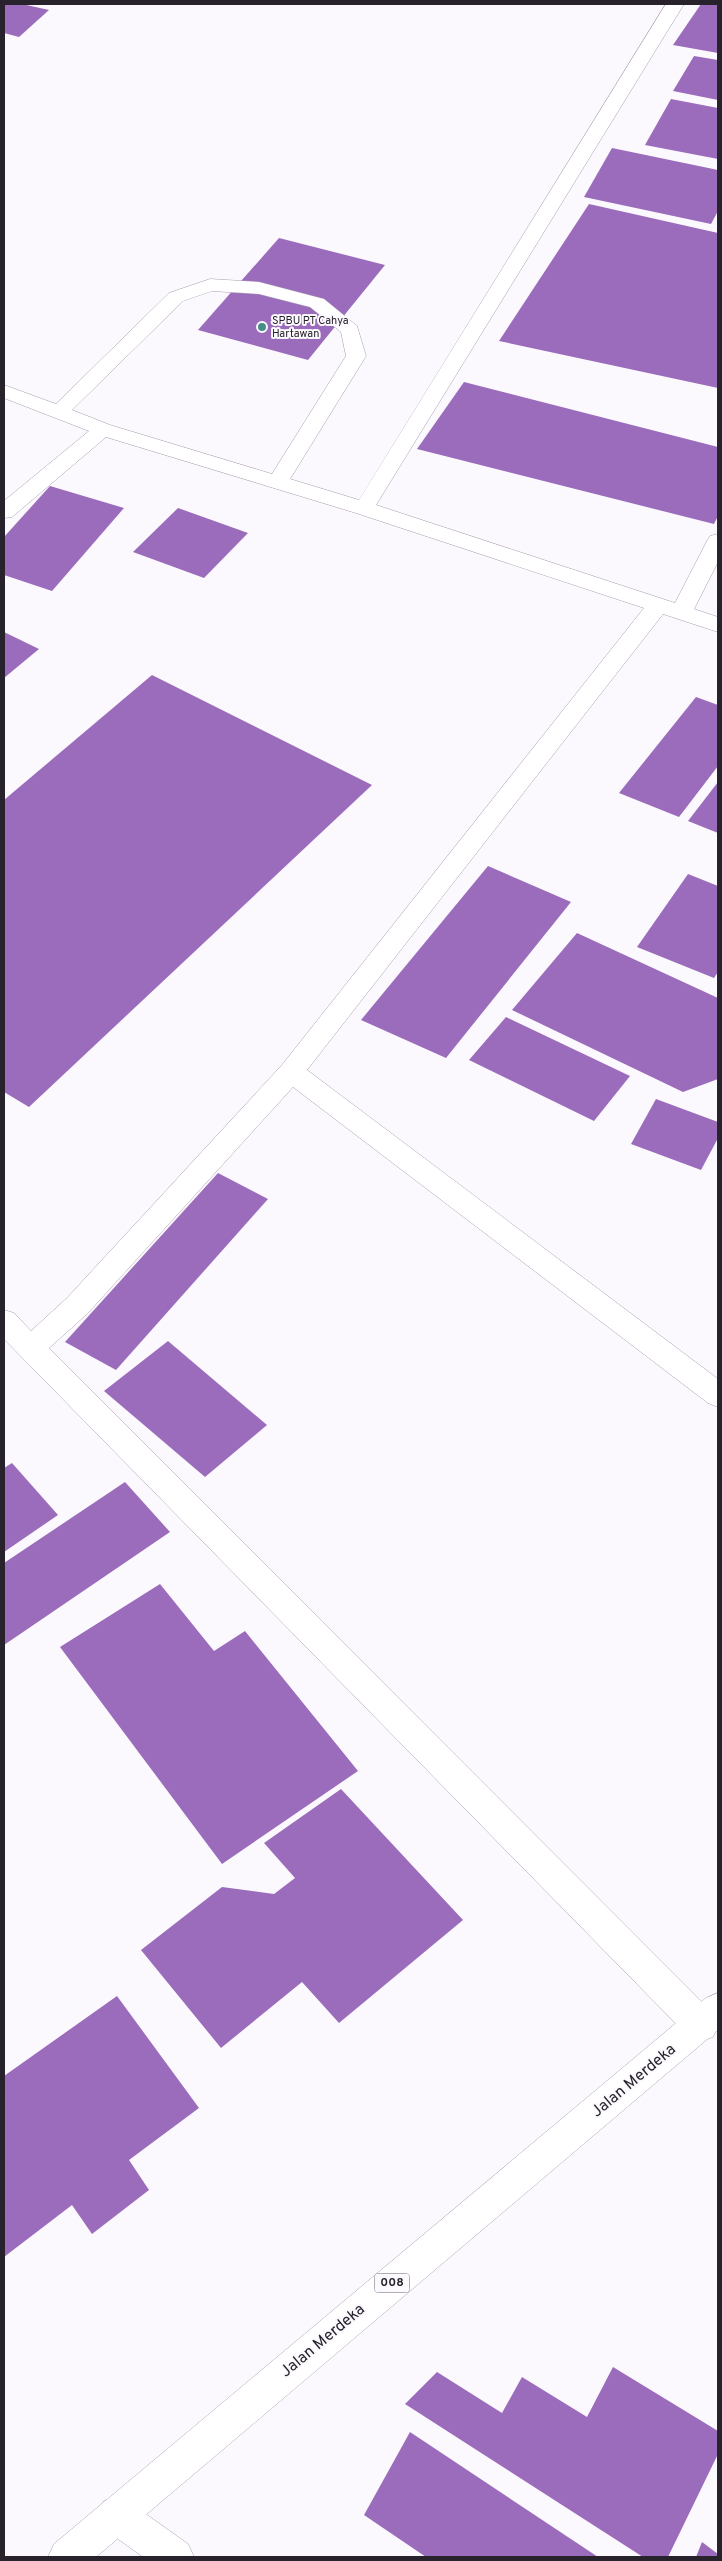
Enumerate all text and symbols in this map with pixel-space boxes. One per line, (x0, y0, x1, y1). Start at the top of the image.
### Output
place label: SPBU PT Cahya Hartawan (272, 314, 349, 341)
marker: SPBU PT Cahya Hartawan (256, 321, 268, 333)
street label: Jalan Merdeka (588, 2040, 680, 2122)
road number: 008 (374, 2274, 410, 2292)
street label: Jalan Merdeka (277, 2300, 369, 2382)

